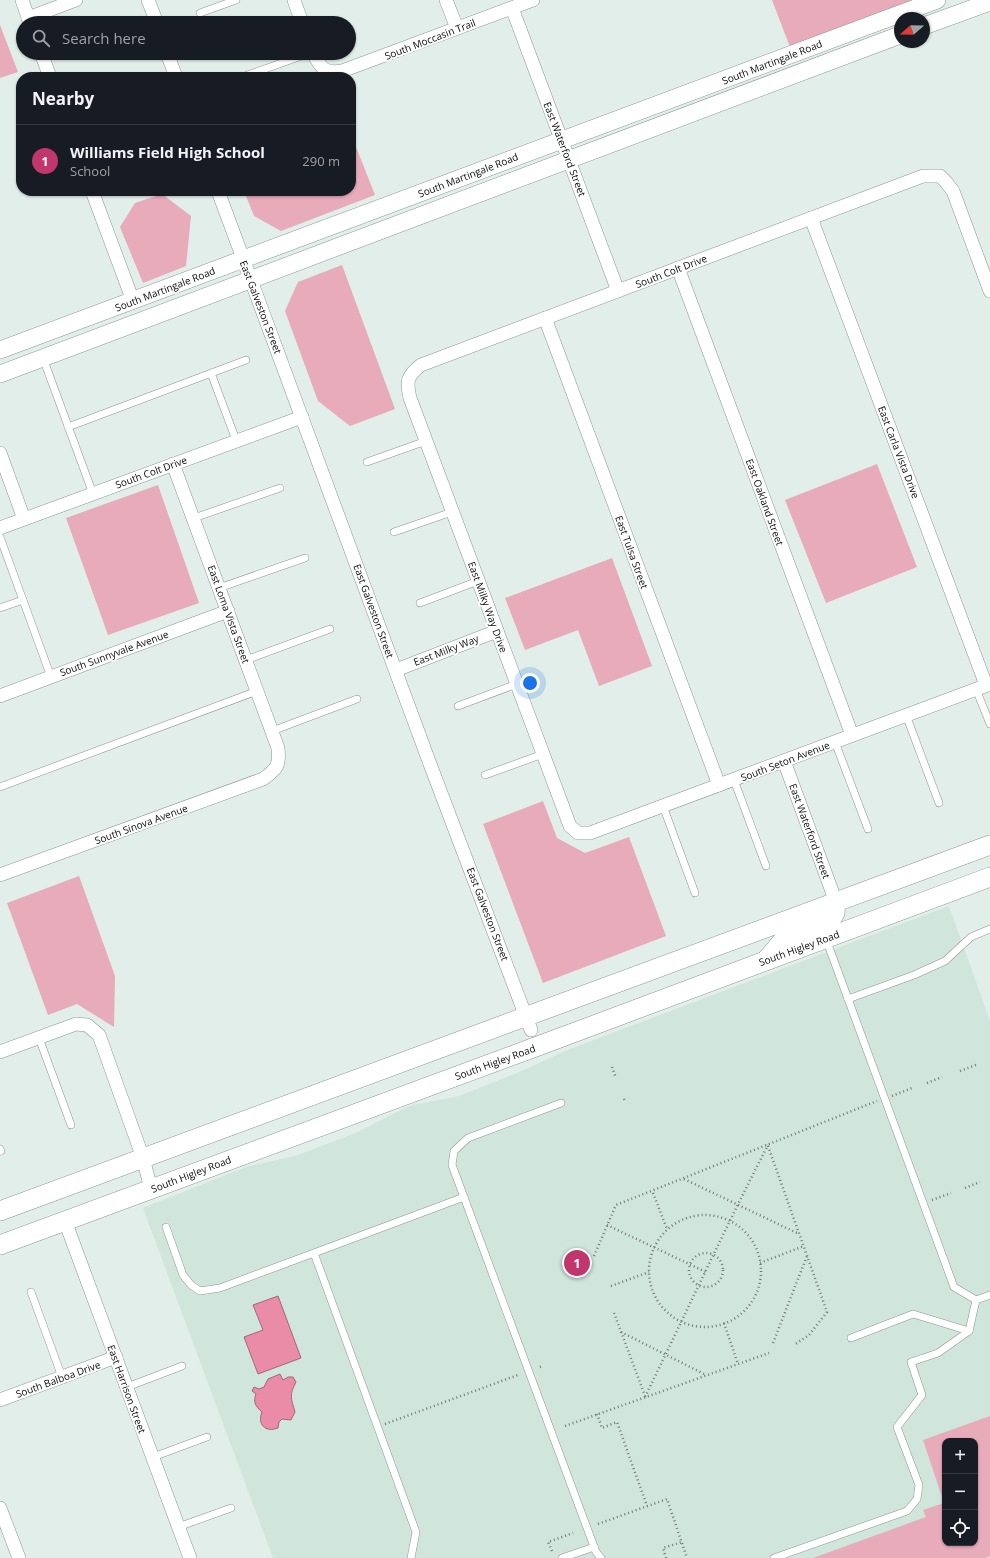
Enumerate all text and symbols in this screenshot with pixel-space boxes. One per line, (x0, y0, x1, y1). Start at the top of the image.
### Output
north arrow (894, 12, 930, 48)
street label: South Moccasin Trail (383, 15, 477, 63)
search box (16, 16, 356, 60)
icon: search (30, 27, 52, 49)
text: Search here (62, 28, 146, 48)
street label: South Martingale Road (720, 36, 824, 88)
text: Nearby (32, 87, 94, 110)
street label: East Waterford Street (541, 100, 590, 199)
text: Williams Field High School (70, 142, 265, 162)
street label: South Martingale Road (416, 149, 520, 201)
text: 1 (41, 152, 49, 170)
text: 290 m (302, 152, 340, 170)
text: School (70, 162, 110, 180)
street label: South Colt Drive (633, 251, 709, 291)
street label: East Galveston Street (237, 258, 285, 356)
street label: South Martingale Road (113, 263, 217, 315)
street label: East Carla Vista Drive (875, 404, 923, 501)
street label: South Colt Drive (113, 452, 189, 491)
street label: East Oakland Street (743, 457, 787, 548)
street label: East Tulsa Street (612, 513, 652, 591)
street label: East Milky Way Drive (465, 560, 511, 655)
street label: East Galveston Street (350, 562, 398, 660)
street label: East Loma Vista Street (205, 563, 253, 665)
street label: South Sunnyvale Avenue (58, 627, 171, 679)
street label: East Milky Way (411, 631, 482, 669)
your location (520, 673, 540, 693)
street label: South Seton Avenue (739, 737, 832, 784)
street label: East Waterford Street (786, 782, 834, 881)
street label: South Sinova Avenue (93, 801, 190, 847)
street label: East Galveston Street (464, 865, 512, 963)
street label: South Higley Road (757, 927, 841, 969)
street label: South Higley Road (453, 1041, 537, 1083)
street label: South Higley Road (149, 1152, 233, 1196)
pin: 1 (564, 1248, 590, 1278)
street label: East Harrison Street (104, 1343, 150, 1436)
street label: South Balboa Drive (14, 1357, 103, 1401)
map controls (942, 1438, 978, 1546)
button: + (942, 1438, 978, 1474)
button: − (942, 1474, 978, 1510)
button: locate (942, 1510, 978, 1546)

